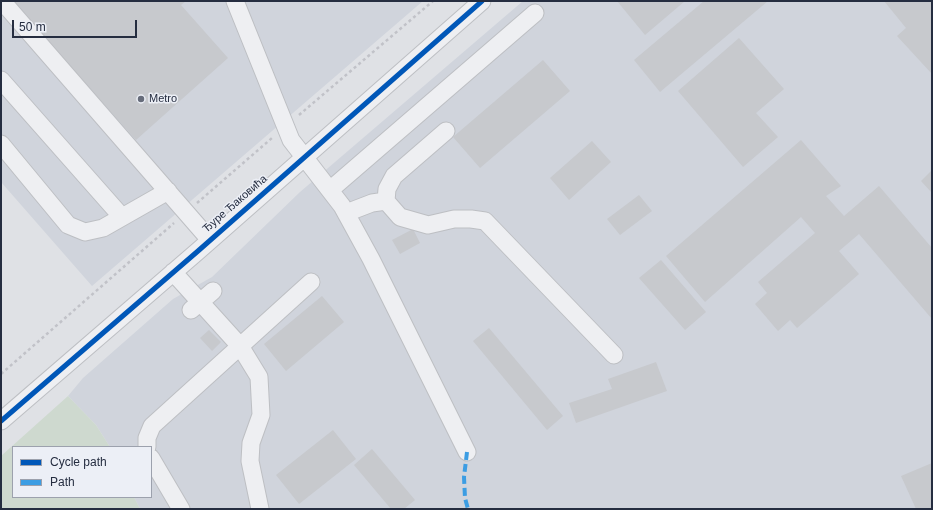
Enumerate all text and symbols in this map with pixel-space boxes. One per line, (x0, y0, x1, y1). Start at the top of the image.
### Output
scale bar (14, 12, 139, 38)
text: 50 m (19, 20, 46, 34)
place label: Metro (149, 92, 177, 106)
marker: Metro (136, 94, 146, 104)
street label: Ђуре Ђаковића (200, 172, 270, 236)
legend (12, 446, 152, 498)
text: Cycle path (50, 455, 107, 469)
text: Path (50, 475, 75, 489)

